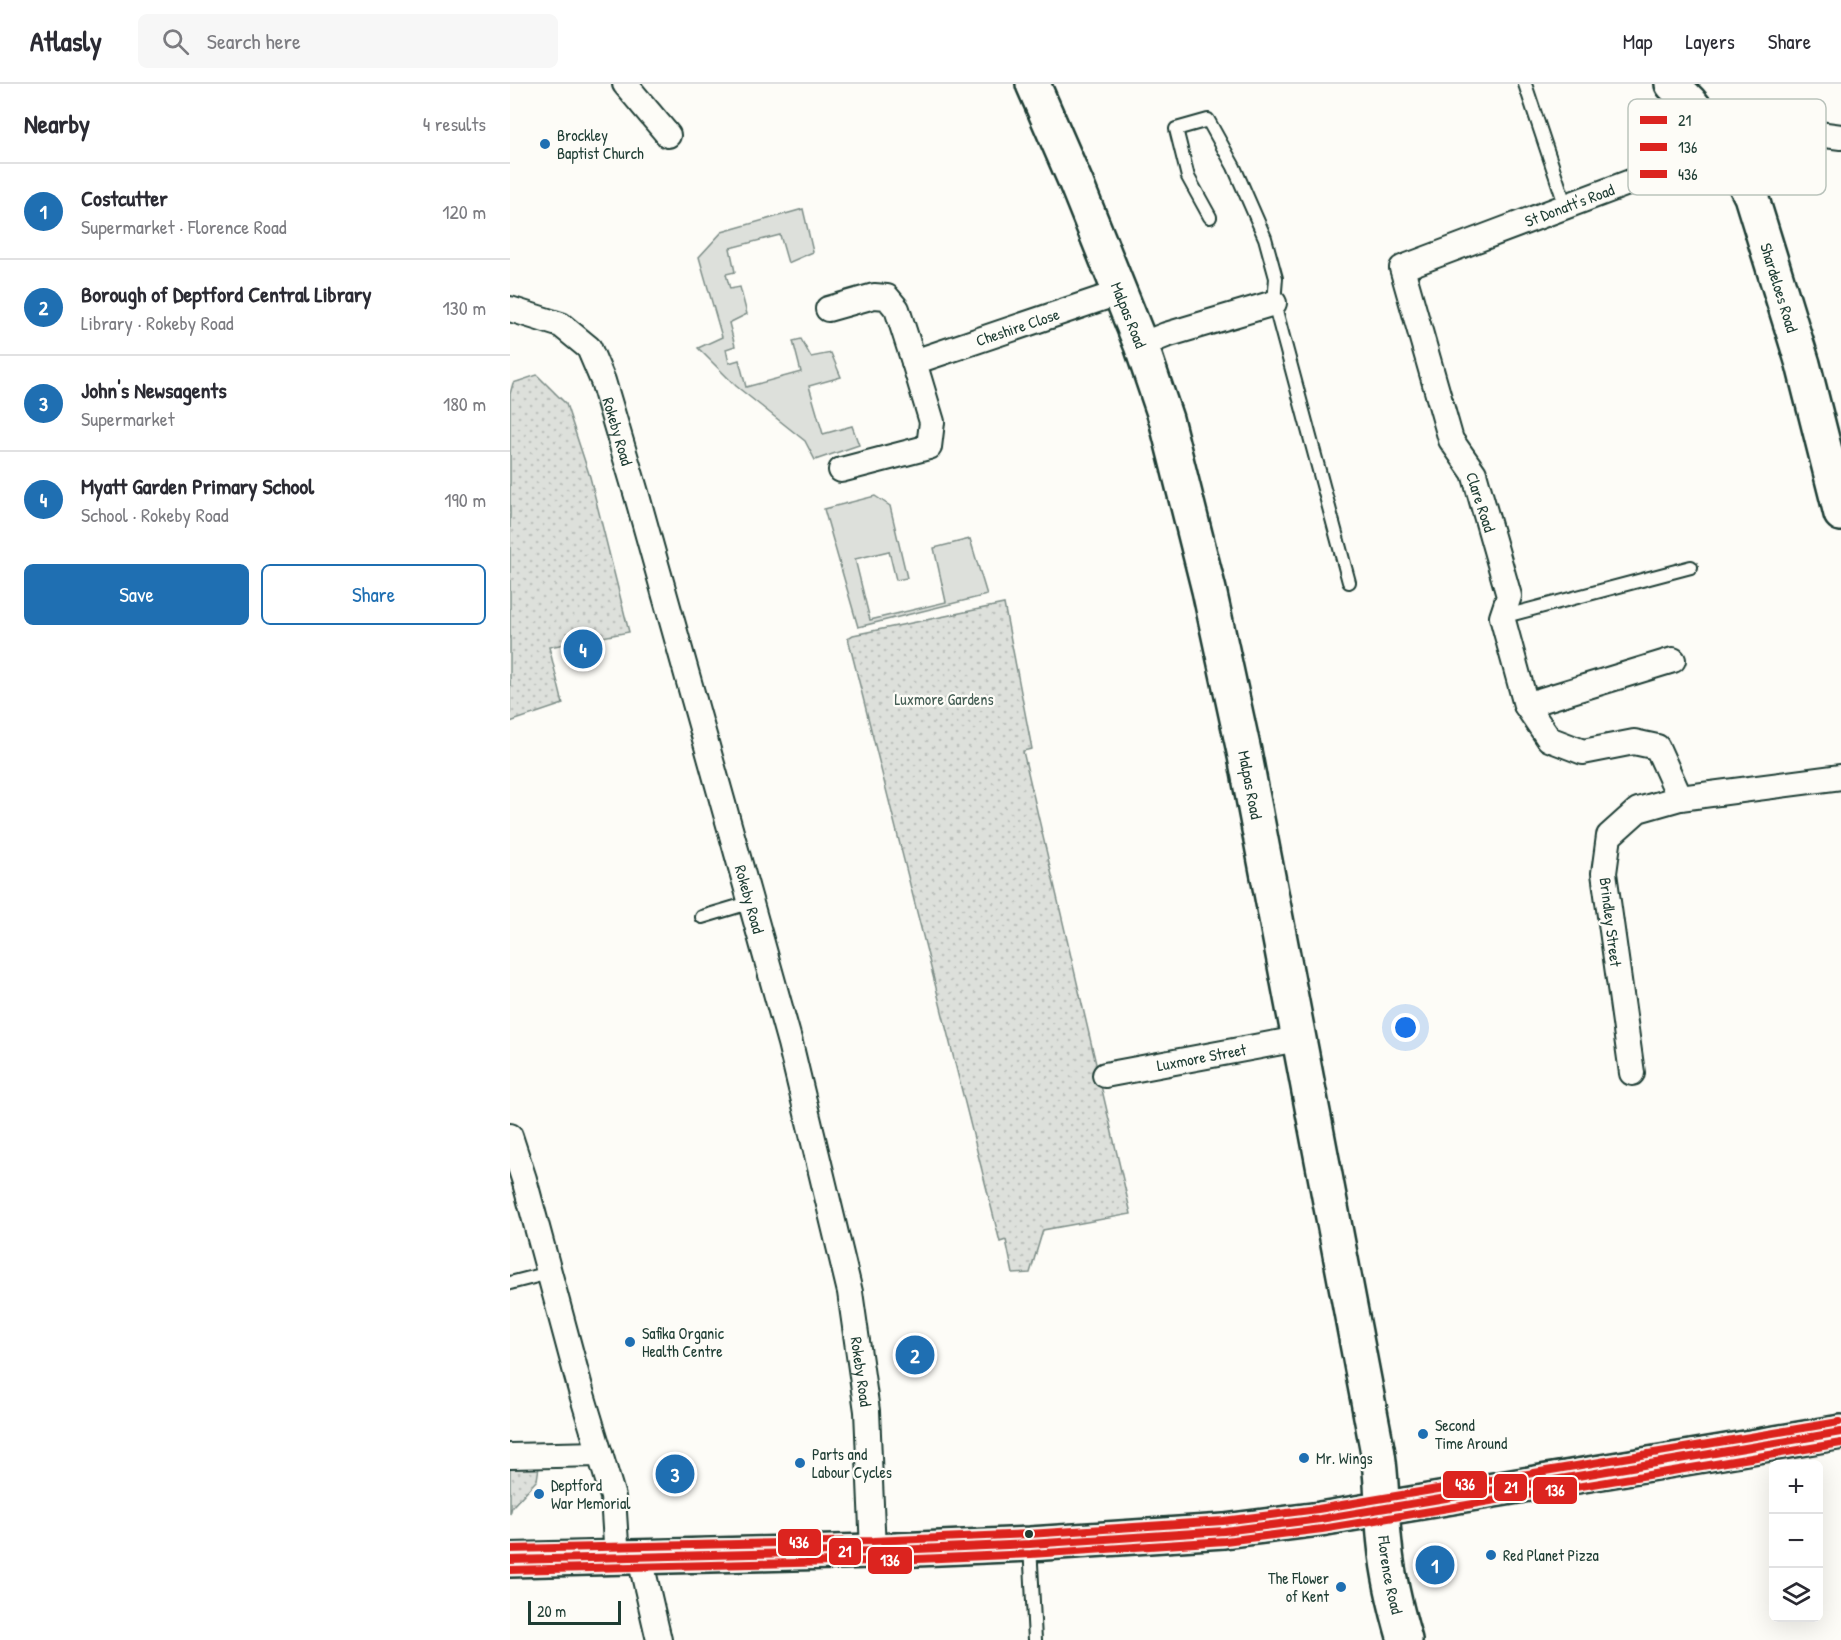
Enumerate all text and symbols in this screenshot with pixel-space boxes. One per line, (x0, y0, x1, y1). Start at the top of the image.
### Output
search box (138, 14, 558, 68)
text: Atlasly (30, 22, 102, 60)
icon: search (159, 25, 192, 58)
text: Search here (207, 26, 301, 56)
text: Map (1623, 27, 1652, 56)
text: Layers (1685, 27, 1735, 56)
text: Share (1768, 27, 1811, 56)
legend (1628, 99, 1826, 195)
text: Nearby (24, 106, 90, 141)
text: 21 (1678, 109, 1691, 131)
text: 4 results (423, 110, 486, 137)
place label: Brockley Baptist Church (557, 124, 644, 164)
text: 136 (1678, 136, 1697, 158)
marker: Brockley Baptist Church (538, 137, 552, 151)
text: 436 (1678, 163, 1698, 185)
street label: St Donatt's Road (1522, 178, 1617, 232)
text: Costcutter (81, 183, 168, 213)
text: 1 (40, 198, 47, 225)
text: 120 m (442, 198, 486, 225)
text: Supermarket · Florence Road (81, 213, 287, 240)
street label: Shardeloes Road (1755, 240, 1803, 335)
text: Borough of Deptford Central Library (81, 279, 372, 309)
street label: Malpas Road (1106, 279, 1152, 351)
text: 2 (39, 294, 48, 321)
text: 130 m (443, 294, 486, 321)
street label: Cheshire Close (973, 303, 1063, 351)
text: Library · Rokeby Road (81, 309, 234, 336)
text: John's Newsagents (81, 375, 227, 405)
text: 3 (39, 390, 48, 417)
text: 180 m (443, 390, 486, 417)
street label: Rokeby Road (597, 395, 638, 468)
text: Supermarket (81, 405, 175, 432)
street label: Clare Road (1461, 469, 1501, 535)
text: Myatt Garden Primary School (81, 471, 314, 501)
text: 4 (40, 486, 47, 513)
text: 190 m (444, 486, 486, 513)
text: School · Rokeby Road (81, 501, 228, 528)
button: Save (24, 564, 249, 625)
button: Share (261, 564, 486, 625)
pin: 4 (564, 626, 602, 672)
park label: Luxmore Gardens (894, 688, 994, 710)
street label: Malpas Road (1233, 748, 1268, 821)
street label: Rokeby Road (730, 862, 770, 936)
street label: Brindley Street (1595, 876, 1627, 968)
your location (1391, 1013, 1420, 1042)
street label: Luxmore Street (1155, 1038, 1248, 1076)
place label: Safika Organic Health Centre (642, 1322, 725, 1362)
pin: 2 (896, 1332, 934, 1378)
marker: Safika Organic Health Centre (623, 1335, 637, 1349)
street label: Rokeby Road (846, 1335, 877, 1408)
place label: Second Time Around (1435, 1414, 1507, 1454)
marker: Second Time Around (1416, 1427, 1430, 1441)
place label: Parts and Labour Cycles (812, 1443, 892, 1483)
place label: Mr. Wings (1316, 1447, 1373, 1469)
marker: Mr. Wings (1297, 1451, 1311, 1465)
pin: 3 (656, 1452, 694, 1496)
marker: Parts and Labour Cycles (793, 1456, 807, 1470)
map controls (1769, 1460, 1823, 1622)
button: + (1769, 1460, 1823, 1514)
line badge: 436 (1442, 1470, 1488, 1499)
text: 436 (1455, 1473, 1475, 1495)
line badge: 21 (1493, 1473, 1528, 1502)
place label: Deptford War Memorial (551, 1474, 631, 1514)
text: 21 (1504, 1476, 1518, 1498)
line badge: 136 (1532, 1476, 1578, 1505)
text: 136 (1545, 1479, 1565, 1501)
marker: Deptford War Memorial (532, 1487, 546, 1501)
button: − (1769, 1514, 1823, 1568)
line badge: 436 (777, 1528, 822, 1557)
unlabelled marker (1023, 1528, 1035, 1540)
text: 436 (789, 1531, 809, 1553)
street label: Florence Road (1373, 1534, 1408, 1616)
line badge: 21 (828, 1537, 862, 1566)
text: 21 (838, 1540, 852, 1562)
pin: 1 (1416, 1542, 1454, 1588)
place label: Red Planet Pizza (1503, 1544, 1599, 1566)
line badge: 136 (867, 1546, 913, 1575)
marker: Red Planet Pizza (1484, 1548, 1498, 1562)
text: 136 (880, 1549, 900, 1571)
place label: The Flower of Kent (1268, 1567, 1329, 1607)
button: layers (1769, 1568, 1823, 1622)
marker: The Flower of Kent (1334, 1580, 1348, 1594)
scale bar (528, 1598, 621, 1626)
text: 20 m (537, 1600, 566, 1622)

